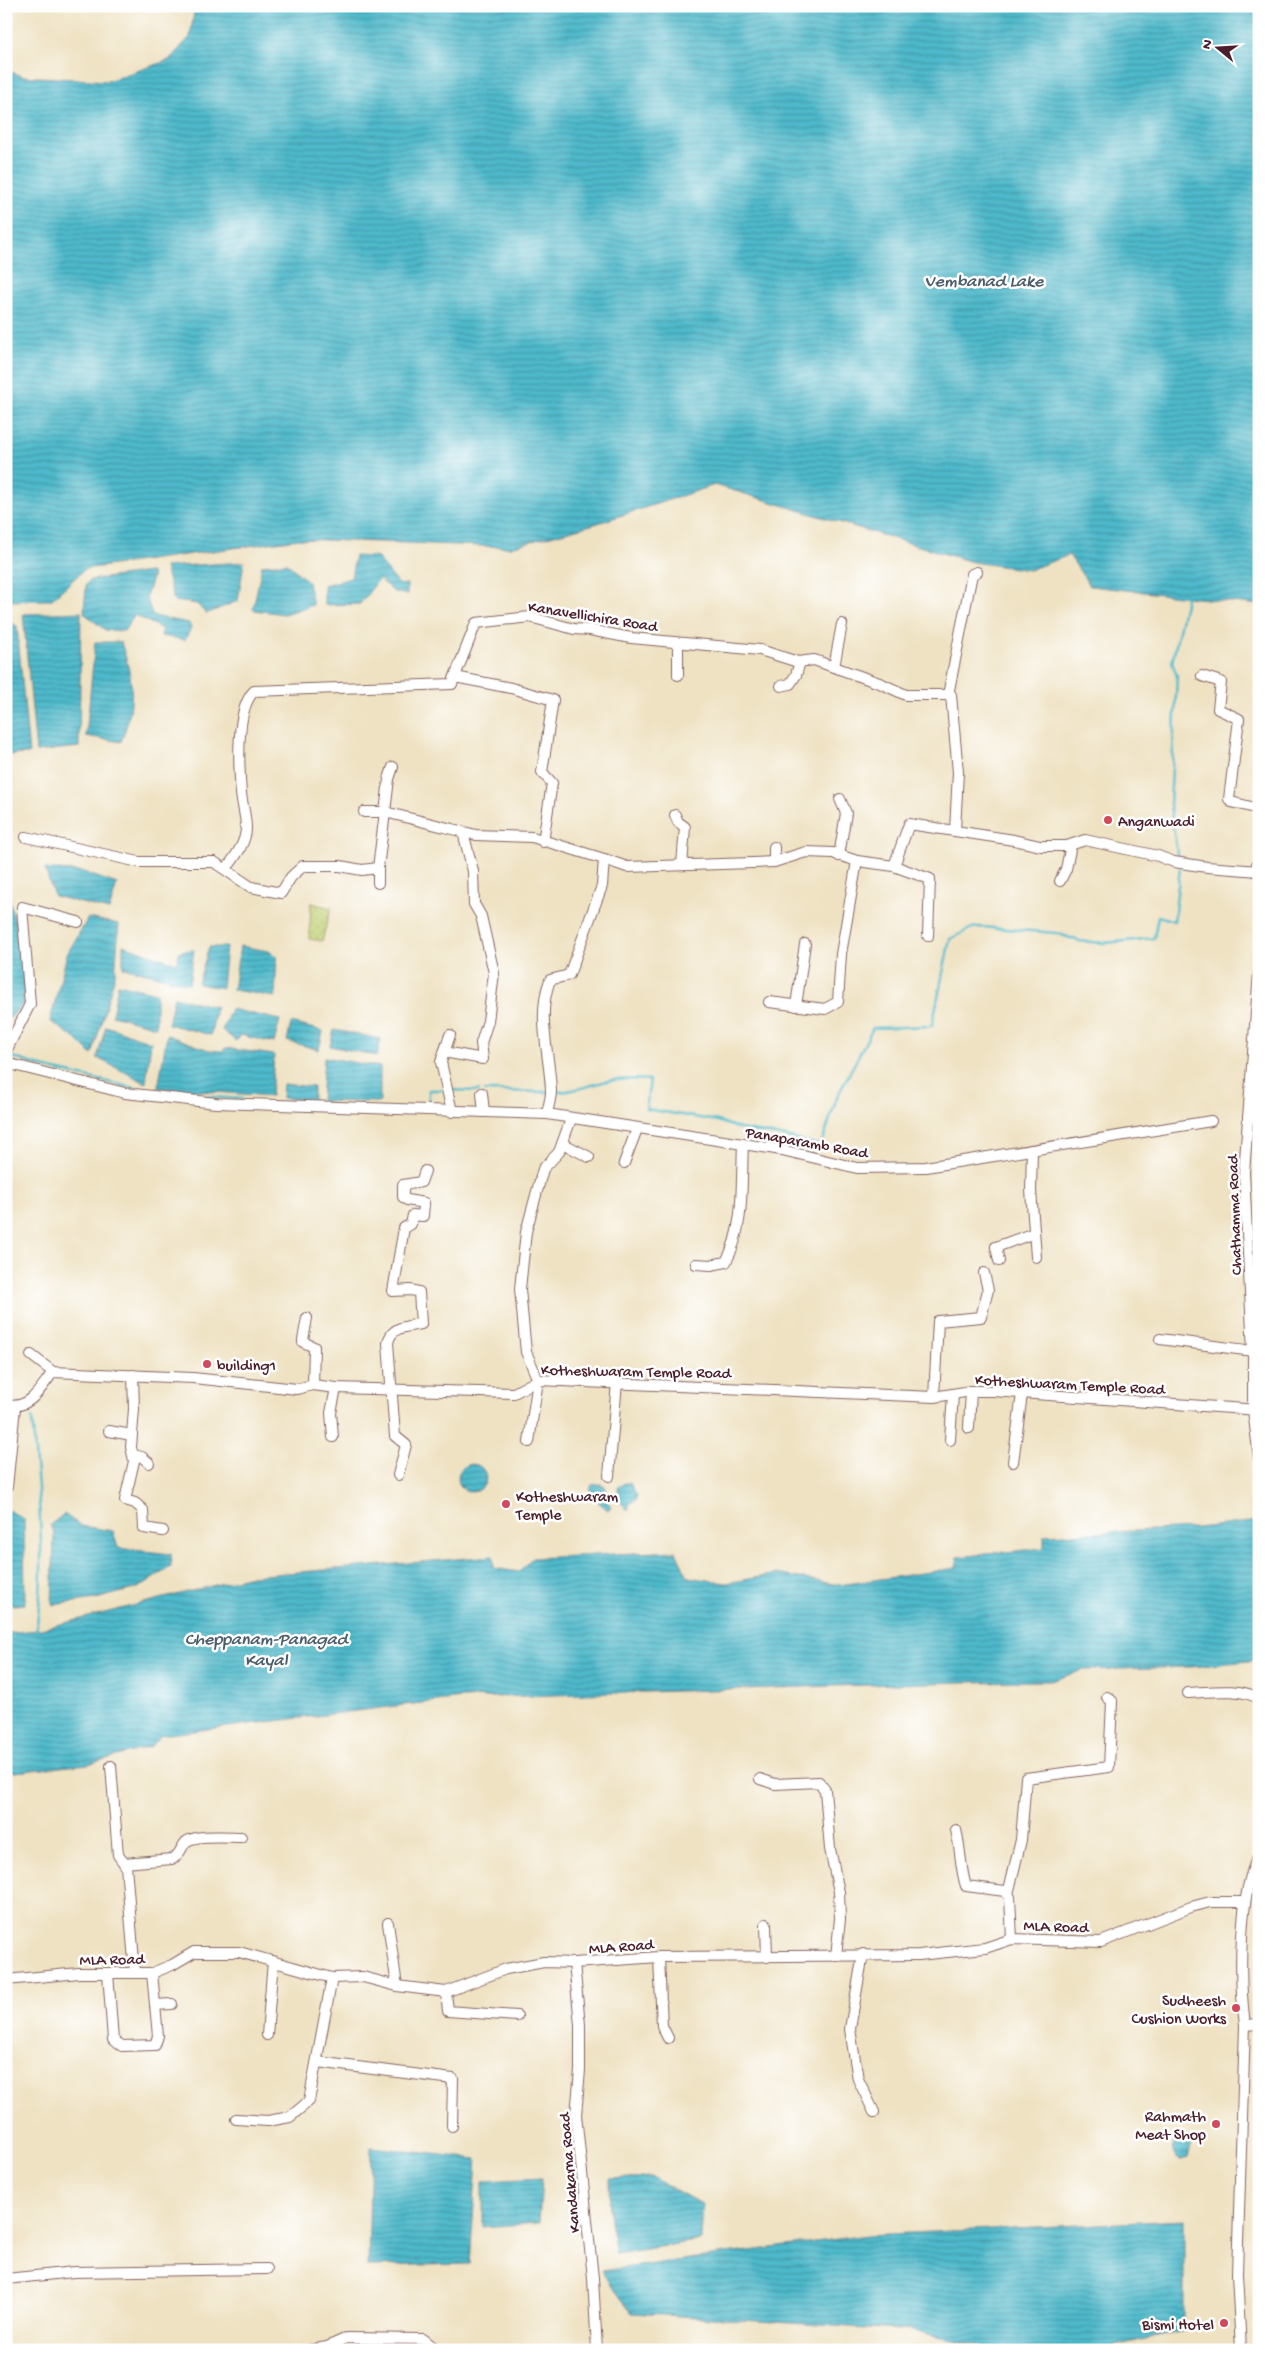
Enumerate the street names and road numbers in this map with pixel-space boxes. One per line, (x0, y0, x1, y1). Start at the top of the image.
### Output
street label: Kanavellichira Road (526, 599, 660, 638)
street label: Panaparamb Road (743, 1124, 871, 1165)
street label: Chathamma Road (1225, 1153, 1248, 1275)
street label: Kotheshwaram Temple Road (541, 1362, 733, 1385)
street label: Kotheshwaram Temple Road (974, 1372, 1167, 1401)
street label: MLA Road (1023, 1918, 1090, 1939)
street label: MLA Road (588, 1937, 656, 1960)
street label: MLA Road (79, 1951, 146, 1972)
street label: Kandakarna Road (557, 2110, 586, 2234)

